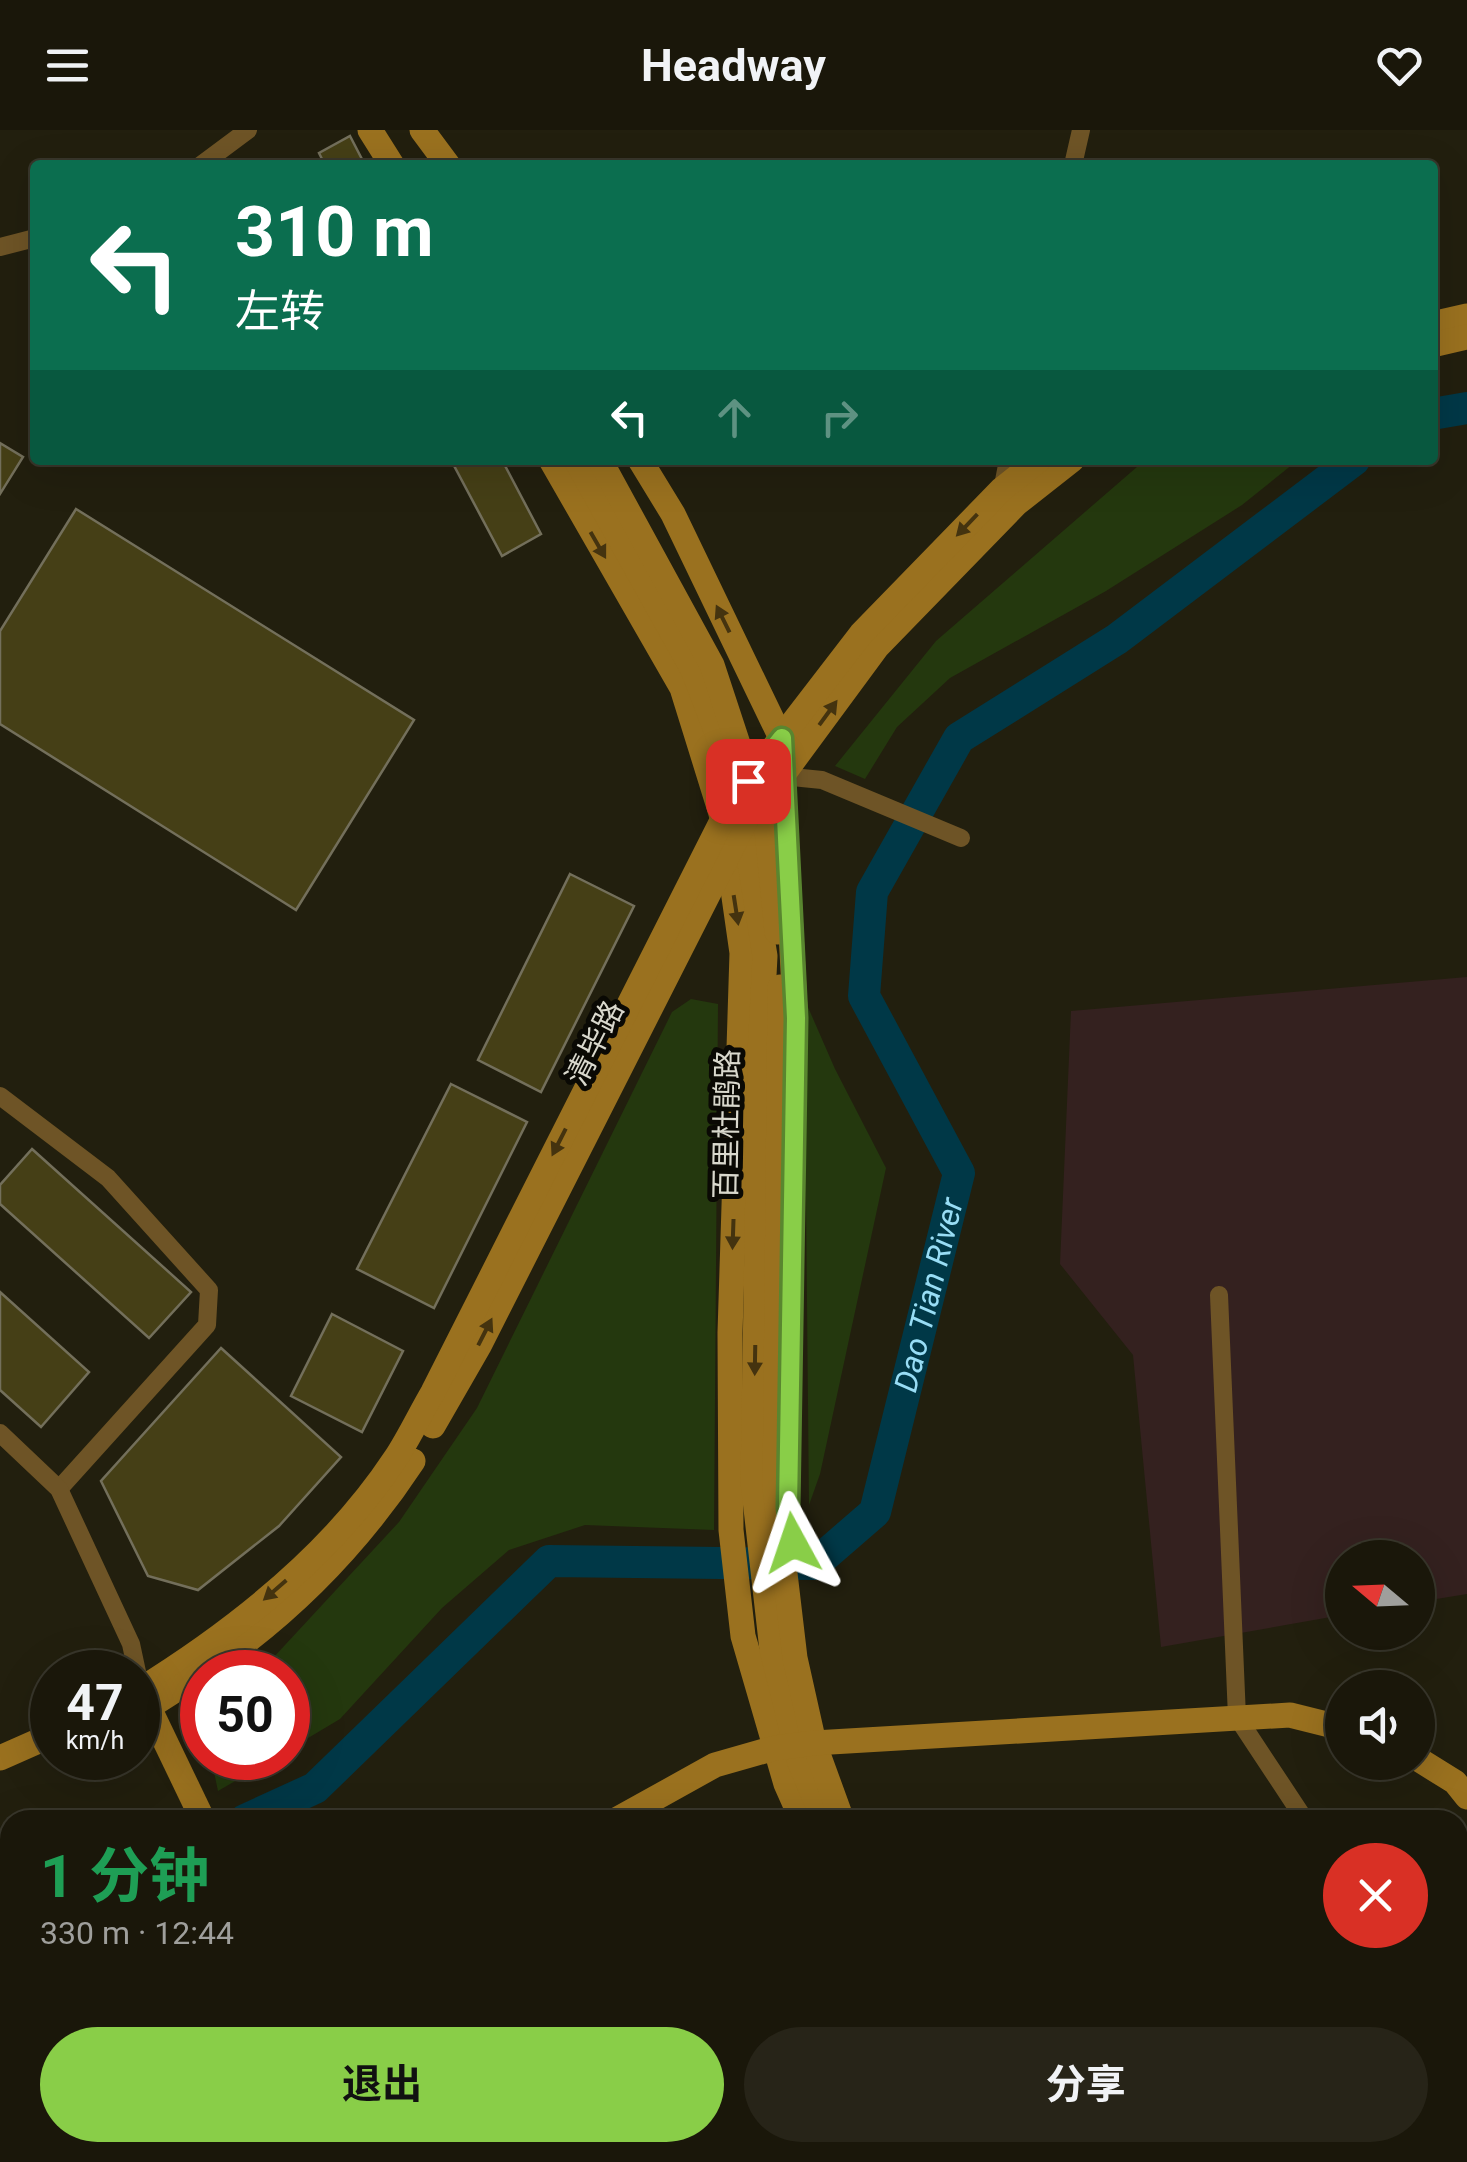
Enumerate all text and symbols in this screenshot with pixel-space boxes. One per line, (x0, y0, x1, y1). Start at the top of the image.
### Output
icon: menu (40, 38, 95, 93)
icon: heart (1372, 38, 1427, 93)
text: Headway (641, 39, 826, 92)
text: 310 m (235, 191, 434, 273)
icon: left (70, 200, 200, 330)
text: 左转 (235, 285, 325, 338)
icon: left (602, 390, 657, 445)
icon: ahead (707, 390, 762, 445)
icon: right (812, 390, 867, 445)
one-way arrow (955, 513, 979, 537)
one-way arrow (589, 531, 606, 559)
one-way arrow (715, 605, 732, 634)
one-way arrow (818, 700, 838, 726)
pin (706, 739, 791, 824)
icon: arrive (721, 754, 776, 809)
one-way arrow (728, 895, 744, 926)
street label: 清毕路 (559, 995, 631, 1091)
street label: 百里杜鹃路 (708, 1049, 745, 1199)
one-way arrow (551, 1128, 568, 1157)
water label: Dao Tian River (886, 1193, 971, 1396)
one-way arrow (724, 1219, 740, 1251)
one-way arrow (476, 1318, 493, 1347)
one-way arrow (747, 1345, 763, 1377)
position arrow (741, 1491, 845, 1595)
north arrow (1325, 1540, 1435, 1650)
map controls (1325, 1540, 1435, 1780)
one-way arrow (263, 1579, 288, 1601)
speed limit sign: 50 (180, 1650, 310, 1780)
button: sound (1325, 1670, 1435, 1780)
text: 47 (66, 1674, 124, 1732)
text: km/h (66, 1726, 124, 1755)
text: 1 分钟 (40, 1841, 209, 1912)
button: close (1323, 1843, 1428, 1948)
text: 330 m · 12:44 (40, 1914, 234, 1952)
button: 退出 (40, 2027, 724, 2142)
button: 分享 (744, 2027, 1428, 2142)

